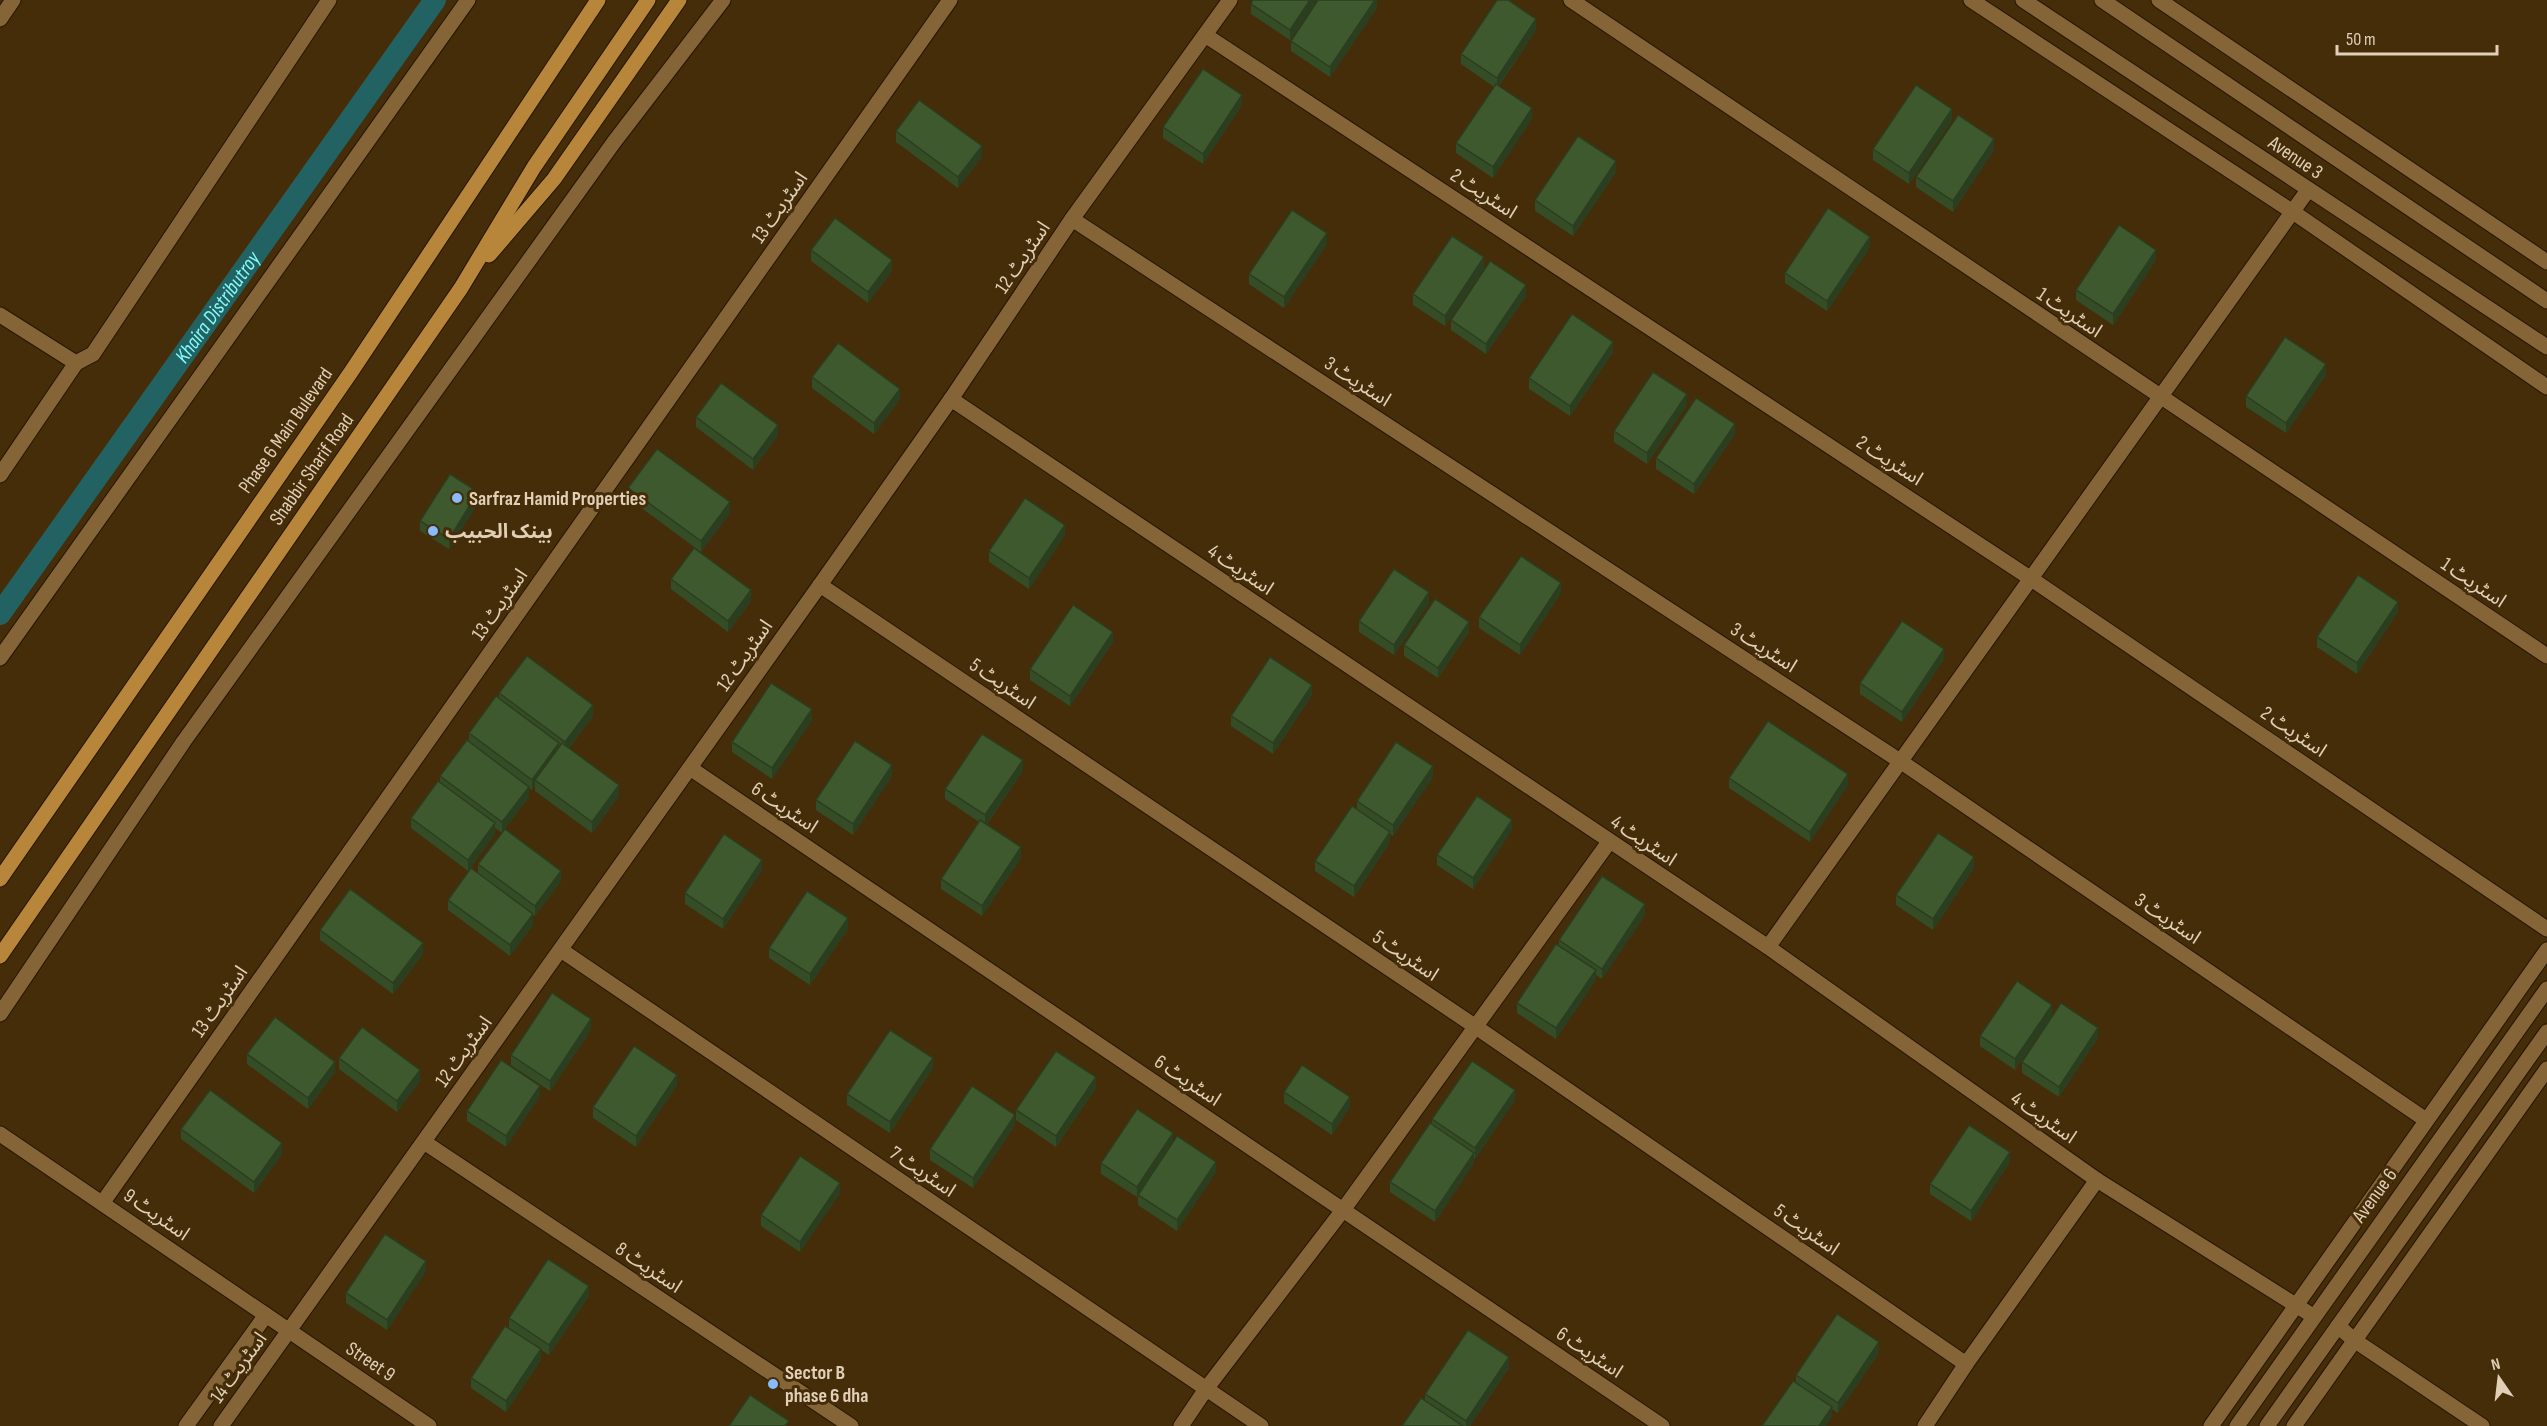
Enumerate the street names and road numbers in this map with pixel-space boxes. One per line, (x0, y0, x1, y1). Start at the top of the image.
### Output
street label: Avenue 3 (2263, 130, 2327, 185)
street label: اسٹریٹ 2 (1446, 163, 1521, 224)
street label: اسٹریٹ 13 (747, 167, 813, 248)
street label: اسٹریٹ 12 (990, 217, 1056, 298)
street label: اسٹریٹ 1 (2032, 282, 2107, 343)
street label: اسٹریٹ 3 (1320, 351, 1395, 412)
street label: Phase 6 Main Bulevard (234, 363, 338, 498)
street label: Shabbir Sharif Road (265, 409, 359, 530)
street label: اسٹریٹ 2 (1852, 430, 1927, 491)
street label: اسٹریٹ 4 (1203, 539, 1278, 601)
street label: اسٹریٹ 1 (2436, 552, 2511, 613)
street label: اسٹریٹ 13 (467, 564, 533, 645)
street label: اسٹریٹ 12 (712, 615, 778, 696)
street label: اسٹریٹ 3 (1726, 617, 1801, 678)
street label: اسٹریٹ 5 (965, 653, 1040, 715)
street label: اسٹریٹ 2 (2256, 701, 2331, 763)
street label: اسٹریٹ 6 (747, 777, 822, 839)
street label: اسٹریٹ 4 (1606, 810, 1681, 872)
street label: اسٹریٹ 3 (2130, 888, 2205, 950)
street label: اسٹریٹ 5 (1368, 925, 1443, 987)
street label: اسٹریٹ 13 (187, 961, 253, 1042)
street label: اسٹریٹ 12 (430, 1011, 498, 1092)
street label: اسٹریٹ 6 (1150, 1050, 1225, 1112)
street label: اسٹریٹ 4 (2006, 1087, 2081, 1149)
street label: اسٹریٹ 7 (885, 1141, 960, 1203)
street label: Avenue 6 (2347, 1164, 2402, 1228)
street label: اسٹریٹ 9 (119, 1183, 194, 1246)
street label: اسٹریٹ 5 (1769, 1199, 1844, 1261)
street label: اسٹریٹ 8 (611, 1237, 686, 1299)
street label: اسٹریٹ 6 (1552, 1322, 1627, 1384)
street label: اسٹریٹ 14 (205, 1328, 273, 1408)
street label: Street 9 (341, 1337, 400, 1387)

